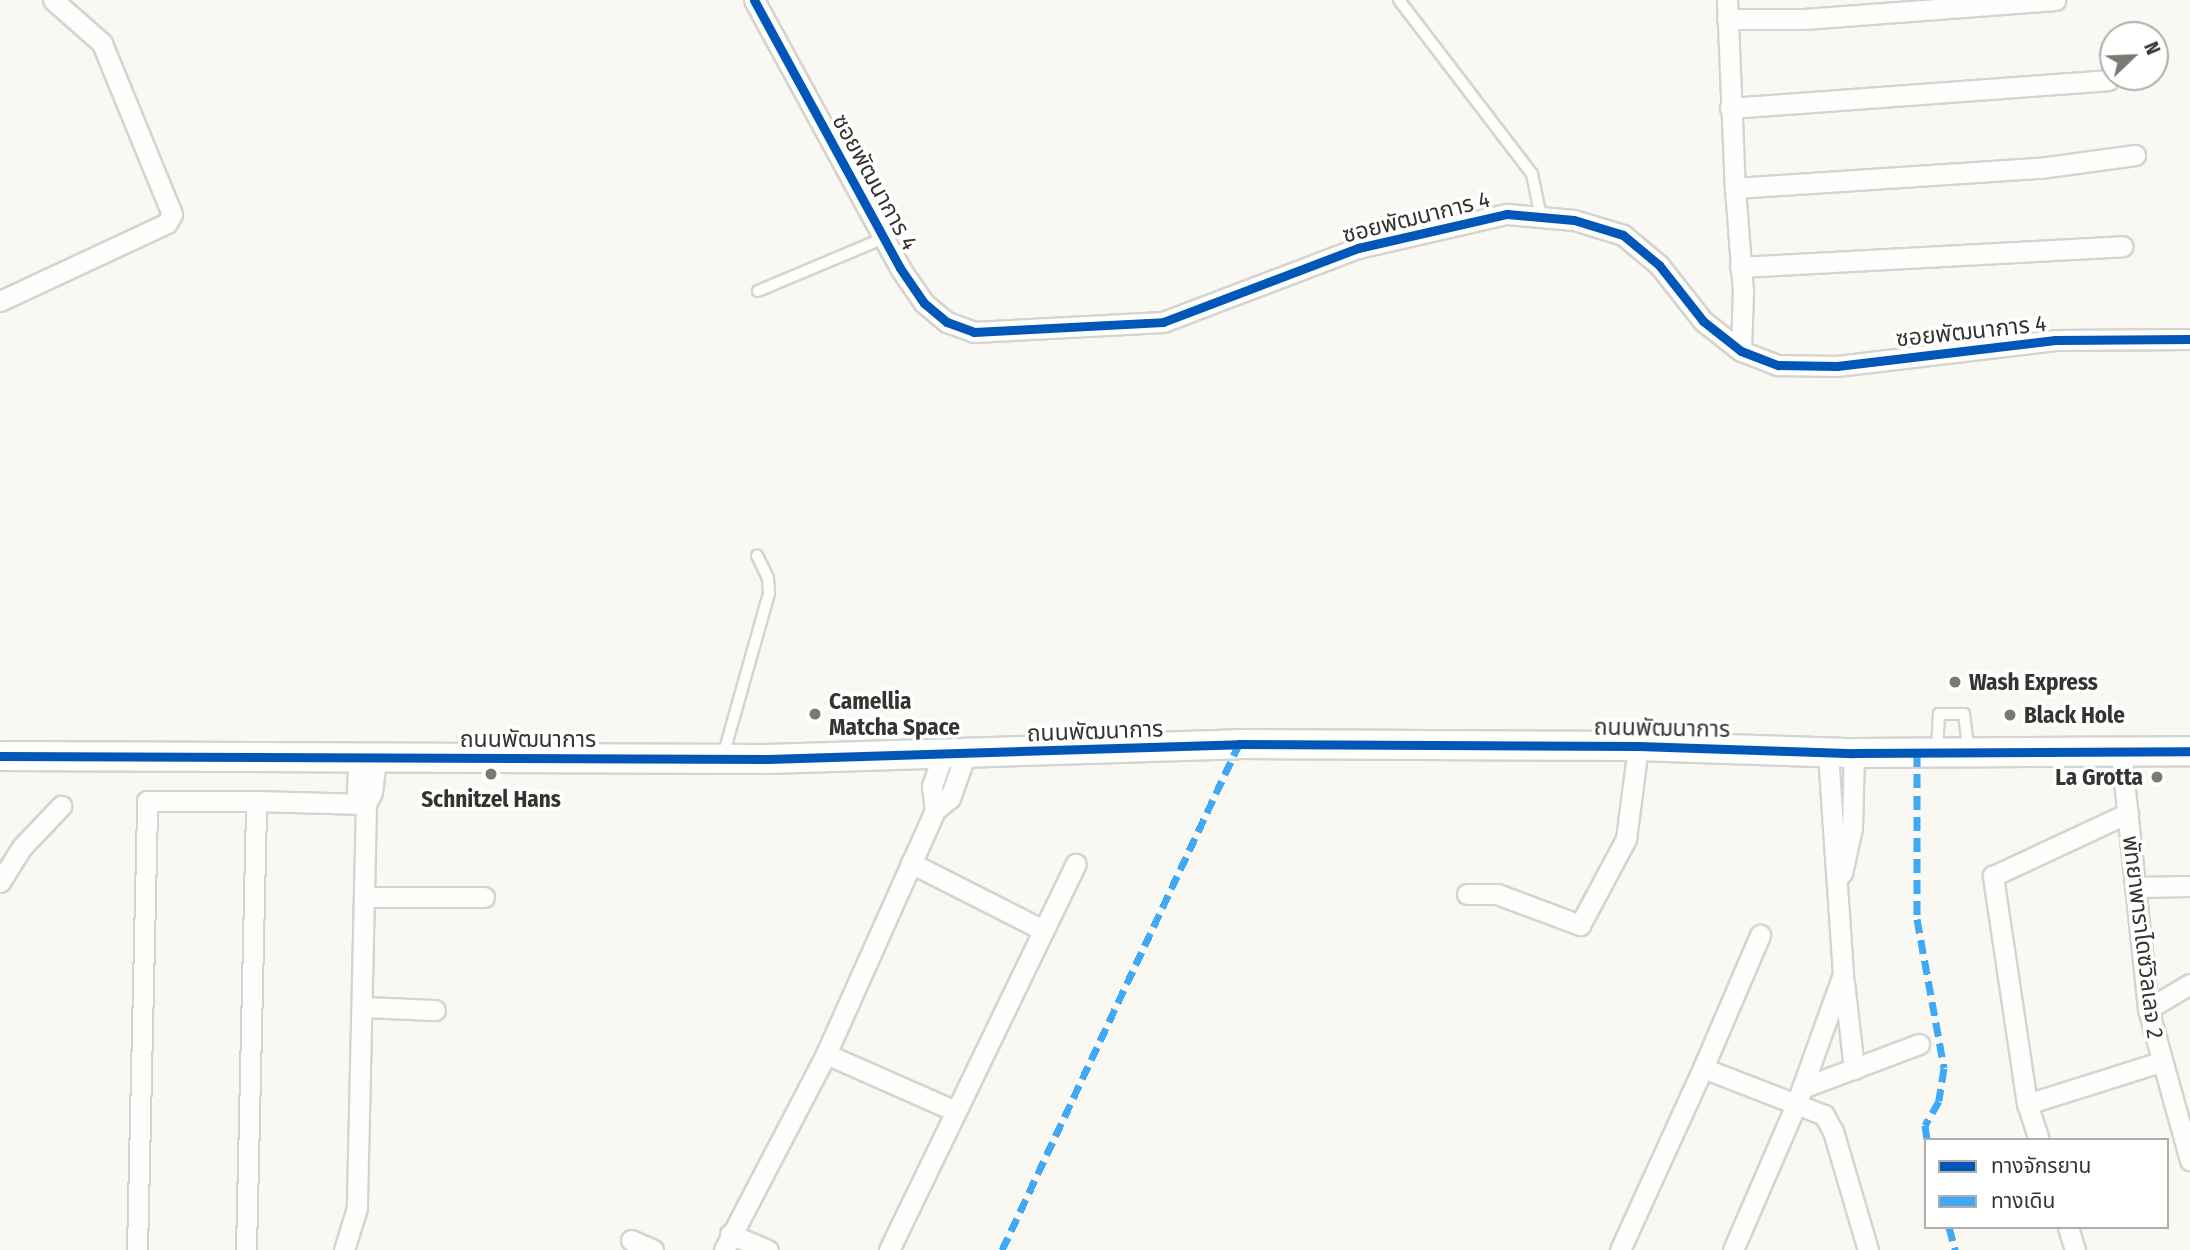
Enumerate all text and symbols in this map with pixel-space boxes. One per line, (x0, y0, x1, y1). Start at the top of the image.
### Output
north arrow (2099, 21, 2169, 91)
text: N (2139, 39, 2165, 58)
street label: ซอยพัฒนาการ 4 (826, 109, 924, 255)
street label: ซอยพัฒนาการ 4 (1340, 185, 1492, 249)
street label: ซอยพัฒนาการ 4 (1895, 309, 2047, 353)
place label: Wash Express (1969, 668, 2098, 696)
marker: Wash Express (1947, 674, 1963, 690)
place label: Camellia Matcha Space (829, 687, 960, 741)
place label: Black Hole (2024, 701, 2125, 729)
marker: Camellia Matcha Space (807, 706, 823, 722)
marker: Black Hole (2002, 707, 2018, 723)
street label: ถนนพัฒนาการ (1593, 713, 1731, 743)
street label: ถนนพัฒนาการ (1026, 715, 1164, 747)
street label: ถนนพัฒนาการ (460, 725, 596, 753)
place label: La Grotta (2055, 763, 2143, 791)
marker: Schnitzel Hans (483, 766, 499, 782)
marker: La Grotta (2149, 769, 2165, 785)
place label: Schnitzel Hans (421, 785, 561, 813)
street label: พัทยาพาราไดซ์วิลเลจ 2 (2117, 834, 2169, 1040)
legend (1924, 1138, 2169, 1229)
text: ทางจักรยาน (1991, 1153, 2092, 1179)
text: ทางเดิน (1991, 1188, 2055, 1214)

